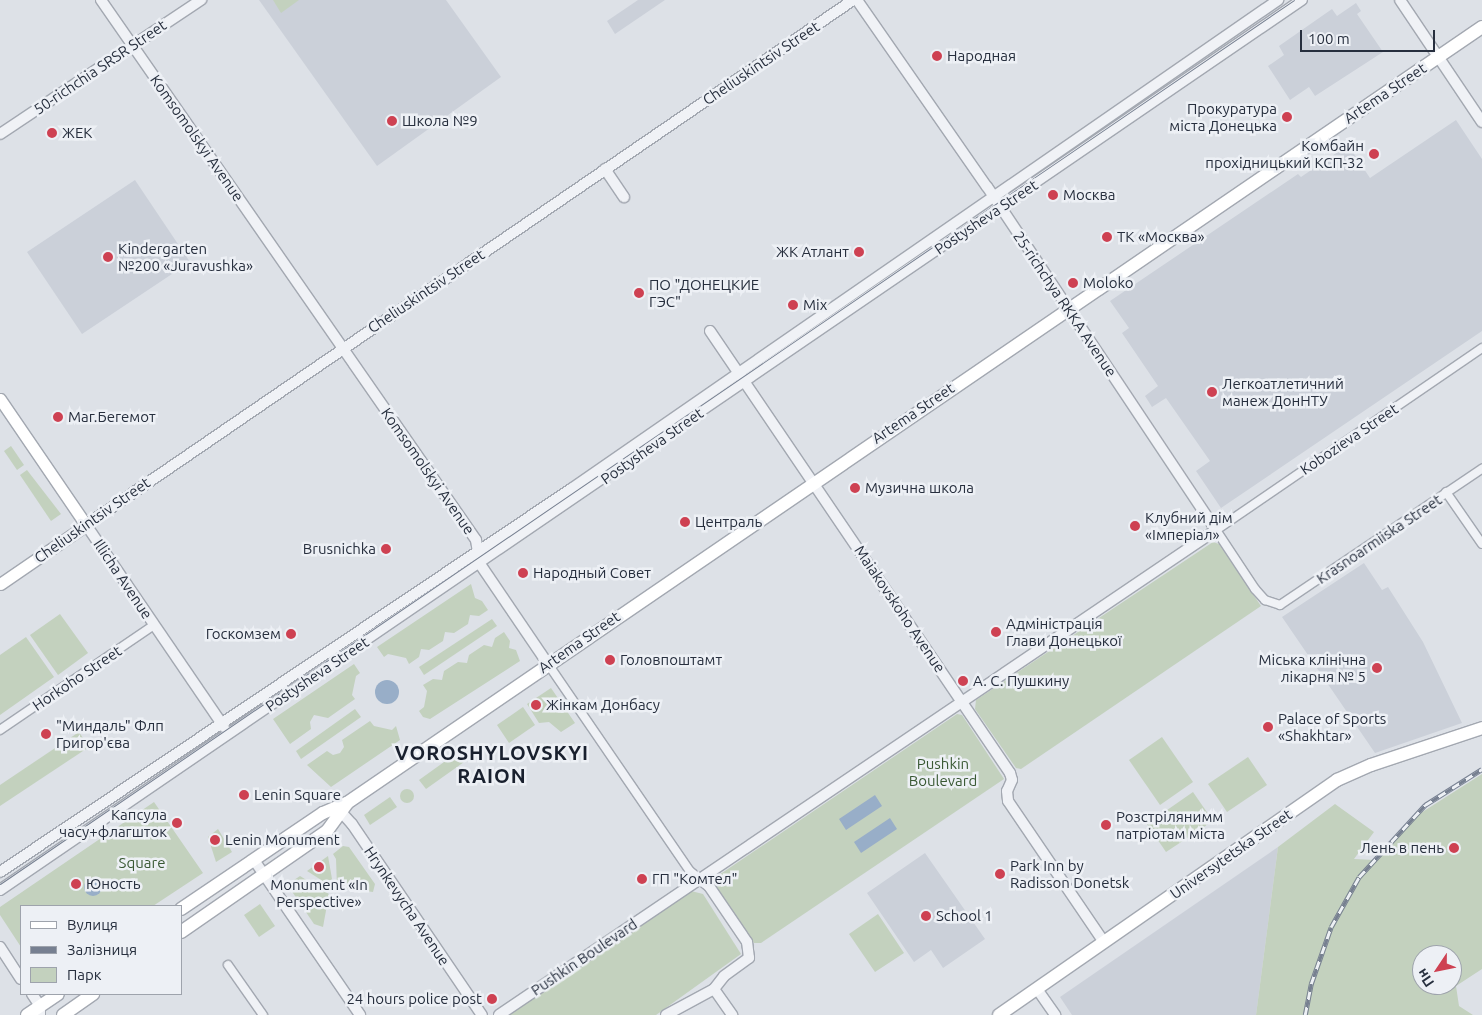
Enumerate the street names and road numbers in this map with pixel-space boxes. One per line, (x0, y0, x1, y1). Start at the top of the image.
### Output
street label: 50-richchia SRSR Street (30, 16, 170, 118)
street label: Cheliuskintsiv Street (699, 17, 823, 109)
street label: Artema Street (1340, 59, 1430, 127)
street label: Komsomolskyi Avenue (146, 71, 248, 205)
street label: Postysheva Street (931, 176, 1041, 258)
street label: 25-richchya RKKA Avenue (1010, 228, 1120, 380)
street label: Cheliuskintsiv Street (364, 245, 488, 337)
street label: Artema Street (868, 379, 958, 447)
street label: Kobozieva Street (1297, 400, 1401, 478)
street label: Komsomolskyi Avenue (377, 404, 479, 538)
street label: Postysheva Street (597, 404, 707, 488)
street label: Cheliuskintsiv Street (31, 473, 153, 567)
street label: Krasnoarmiiska Street (1313, 490, 1445, 588)
street label: Illicha Avenue (90, 536, 156, 622)
street label: Maiakovskoho Avenue (851, 542, 949, 676)
street label: Artema Street (535, 607, 623, 677)
street label: Postysheva Street (262, 633, 372, 715)
street label: Horkoho Street (29, 642, 125, 714)
street label: Universytetska Street (1167, 805, 1295, 903)
street label: Hrynkevycha Avenue (360, 843, 454, 969)
street label: Pushkin Boulevard (527, 915, 641, 999)

